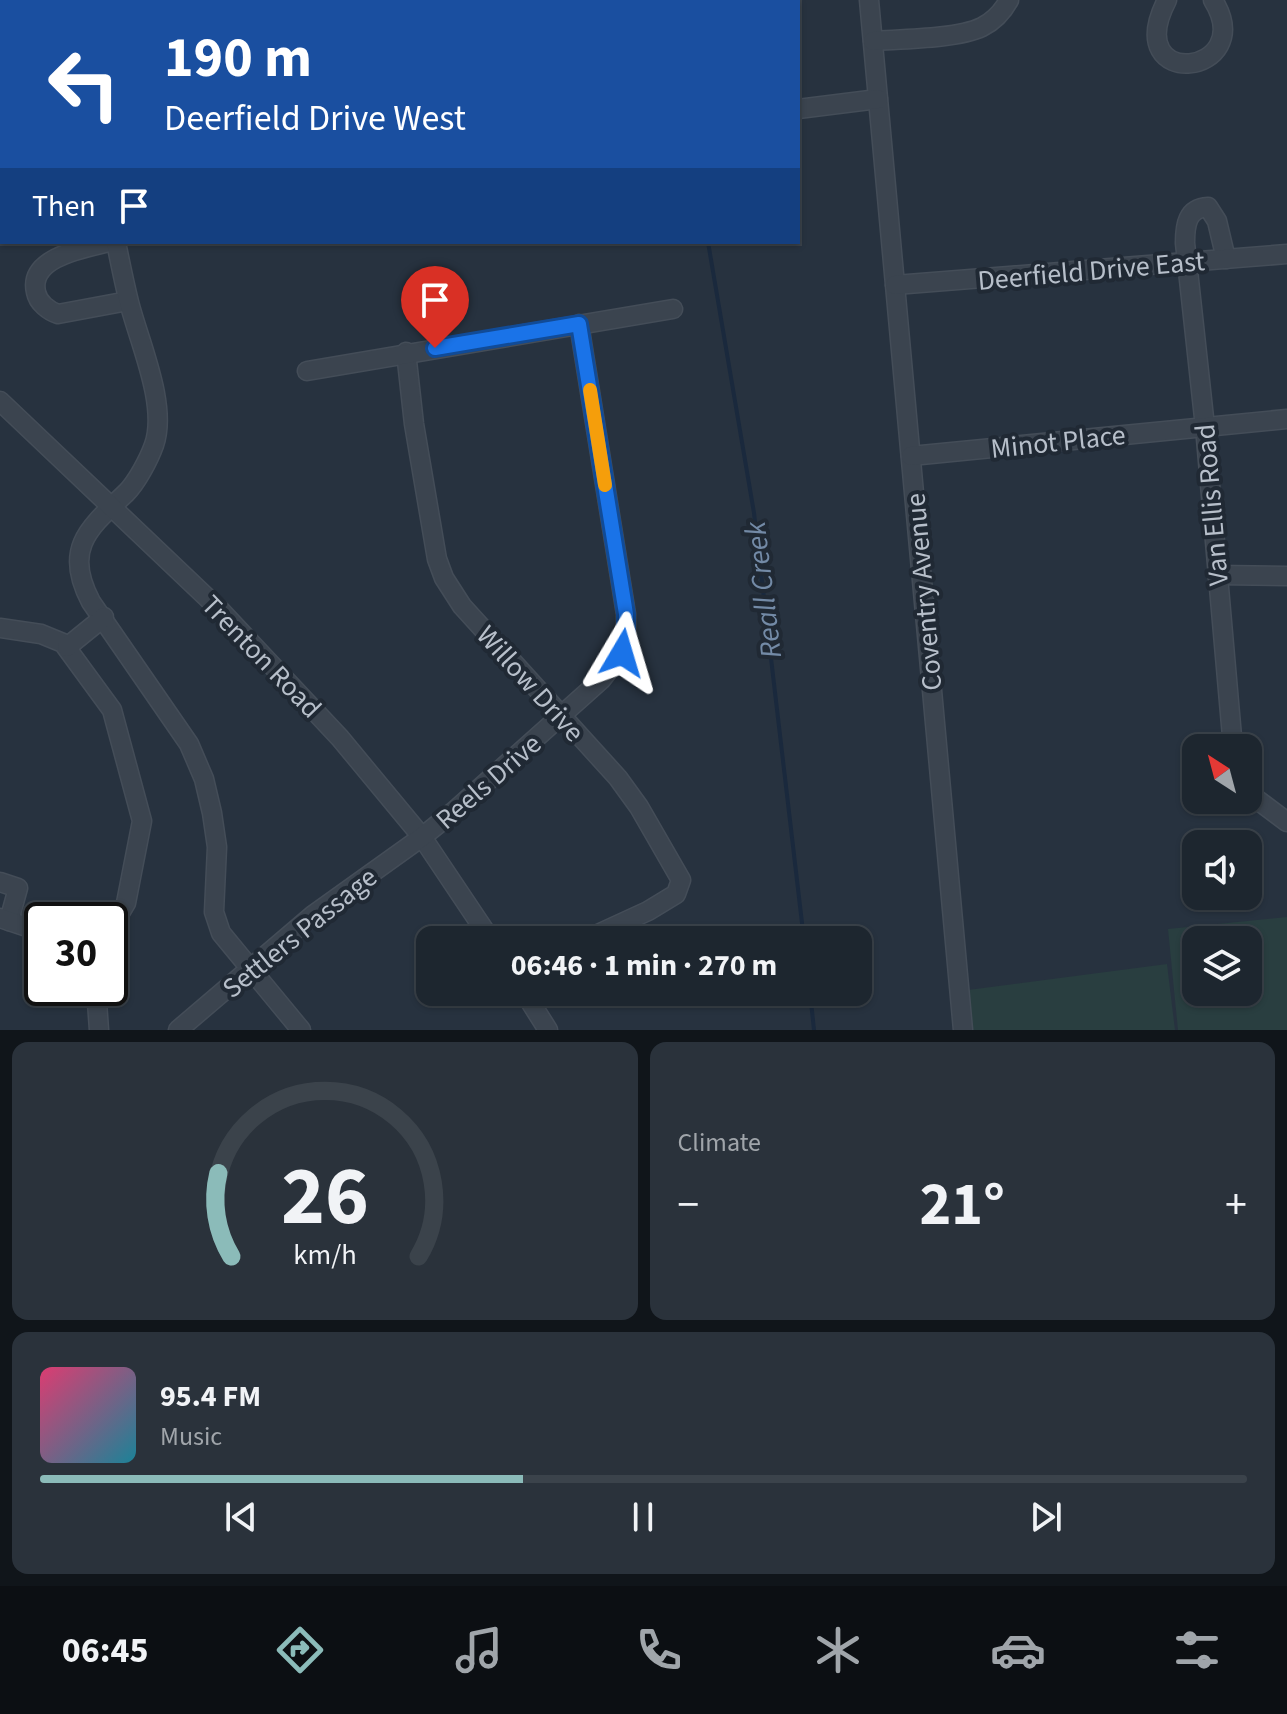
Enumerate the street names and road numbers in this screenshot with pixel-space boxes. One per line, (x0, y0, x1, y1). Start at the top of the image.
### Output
street label: Deerfield Drive East (976, 241, 1207, 301)
street label: Minot Place (989, 415, 1128, 469)
street label: Van Ellis Road (1185, 422, 1239, 587)
street label: Coventry Avenue (895, 491, 953, 692)
street label: Trenton Road (192, 586, 330, 727)
street label: Willow Drive (467, 617, 594, 751)
street label: Reels Drive (427, 724, 550, 839)
street label: Settlers Passage (214, 858, 386, 1008)

